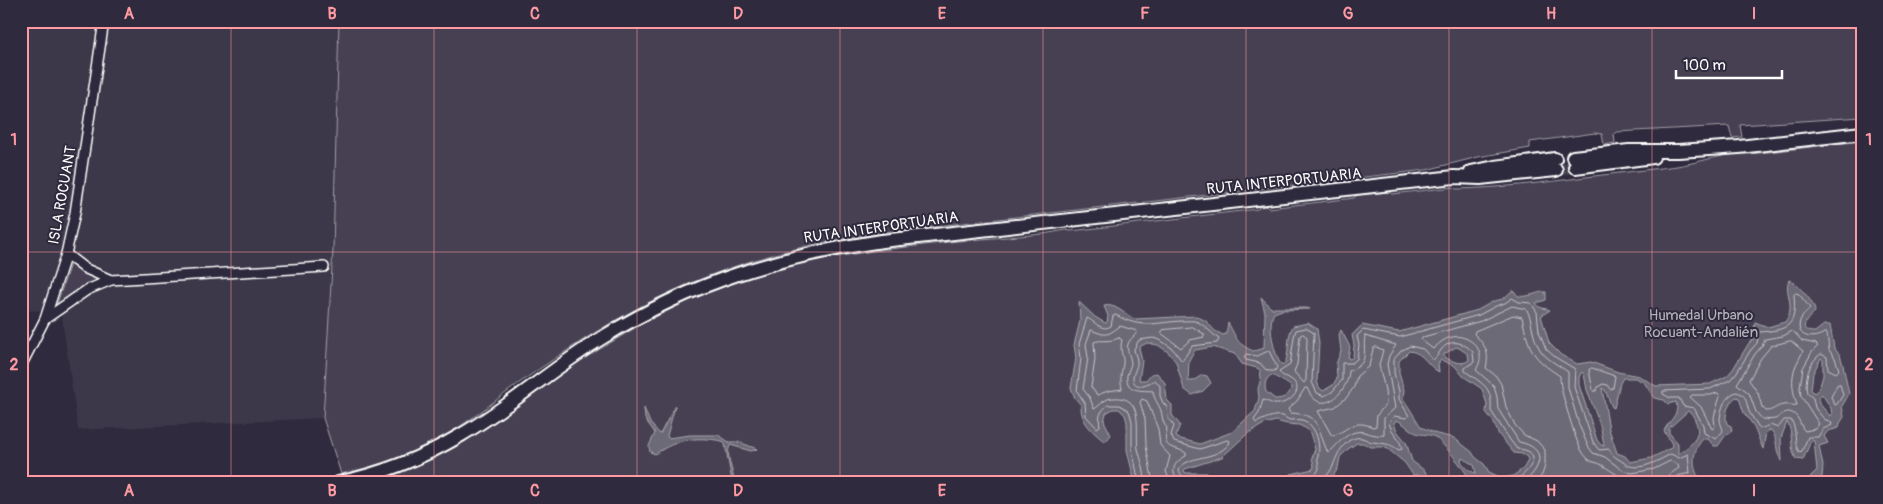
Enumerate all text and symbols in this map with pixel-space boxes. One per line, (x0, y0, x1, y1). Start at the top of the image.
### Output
text: A (124, 4, 135, 24)
text: B (327, 4, 337, 24)
text: C (530, 4, 540, 24)
text: D (733, 4, 743, 24)
text: E (938, 4, 947, 24)
text: F (1140, 4, 1150, 24)
text: G (1343, 4, 1354, 24)
text: H (1546, 4, 1556, 24)
text: I (1752, 4, 1756, 24)
scale bar (1676, 48, 1782, 80)
text: 100 m (1683, 56, 1726, 75)
text: 1 (11, 130, 17, 150)
text: 1 (1866, 130, 1872, 150)
street label: ISLA ROCUANT (44, 144, 81, 246)
street label: RUTA INTERPORTUARIA (1206, 164, 1363, 199)
street label: RUTA INTERPORTUARIA (803, 207, 960, 248)
park label: Humedal Urbano Rocuant-Andalién (1644, 306, 1758, 342)
text: 2 (10, 355, 19, 375)
text: 2 (1865, 355, 1874, 375)
text: A (124, 481, 135, 501)
text: B (327, 481, 337, 501)
text: C (530, 481, 540, 501)
text: D (733, 481, 743, 501)
text: E (938, 481, 947, 501)
text: F (1140, 481, 1150, 501)
text: G (1343, 481, 1354, 501)
text: H (1546, 481, 1556, 501)
text: I (1752, 481, 1756, 501)

